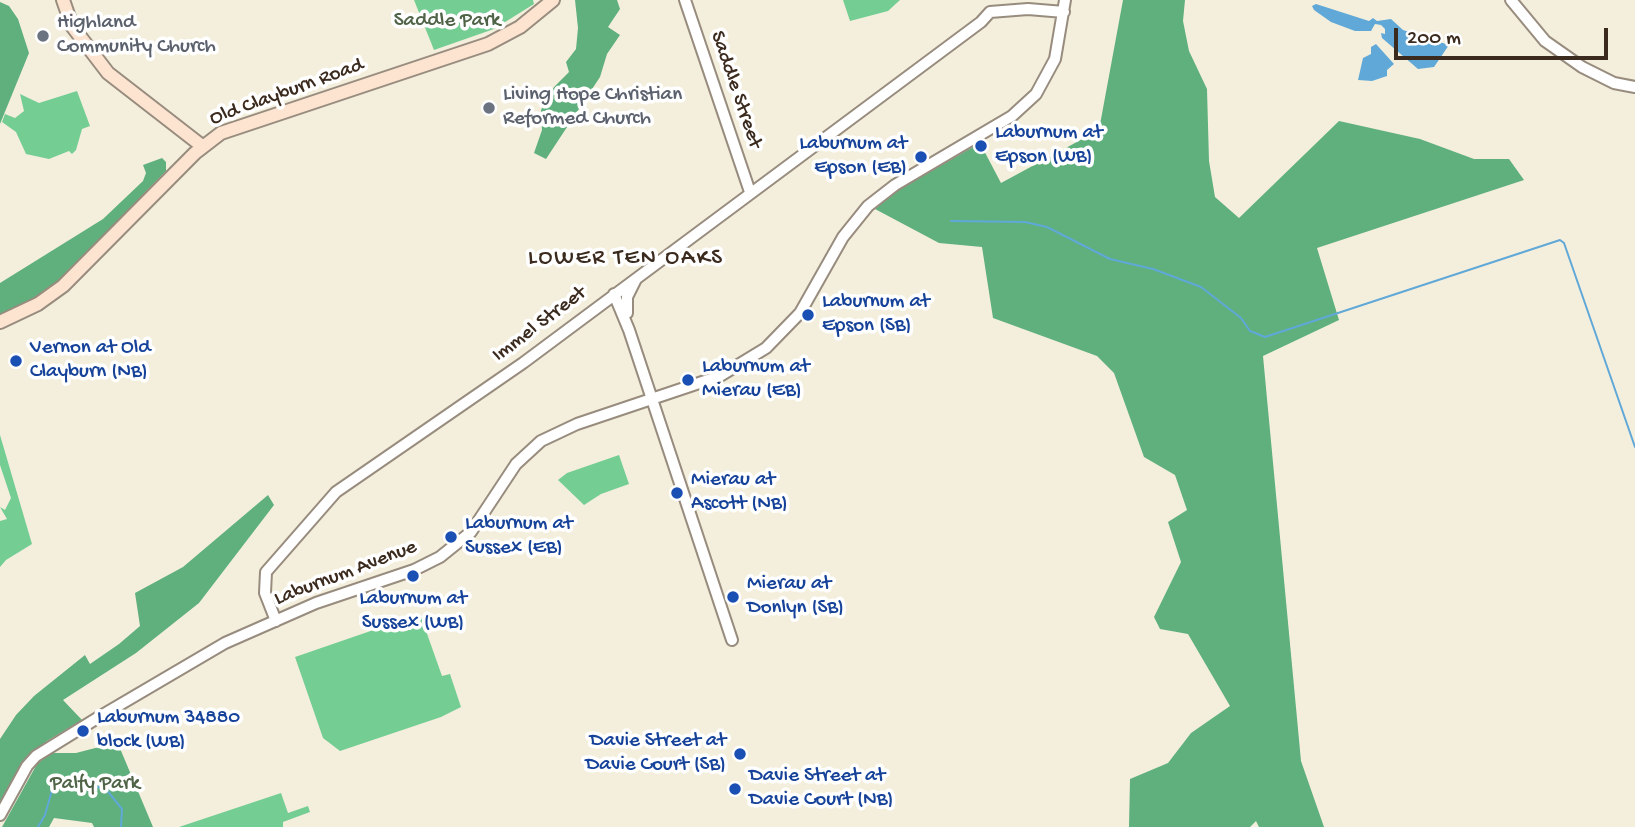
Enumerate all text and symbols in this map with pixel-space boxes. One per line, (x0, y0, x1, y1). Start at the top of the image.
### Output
park label: Saddle Park (394, 9, 500, 35)
place label: Highland Community Church (57, 11, 216, 61)
scale bar (1397, 14, 1610, 58)
text: 200 m (1407, 27, 1461, 52)
marker: Highland Community Church (35, 28, 51, 44)
street label: Saddle Street (703, 28, 767, 152)
street label: Old Clayburn Road (207, 54, 367, 132)
place label: Living Hope Christian Reformed Church (503, 83, 682, 133)
marker: Living Hope Christian Reformed Church (481, 100, 497, 116)
place label: Laburnum at Epson (WB) (995, 121, 1103, 171)
place label: Laburnum at Epson (EB) (799, 132, 907, 182)
marker: Laburnum at Epson (WB) (973, 138, 989, 154)
marker: Laburnum at Epson (EB) (913, 149, 929, 165)
district label: LOWER TEN OAKS (530, 245, 722, 273)
street label: Immel Street (488, 281, 592, 369)
place label: Laburnum at Epson (SB) (822, 290, 930, 340)
marker: Laburnum at Epson (SB) (800, 307, 816, 323)
place label: Vernon at Old Clayburn (NB) (30, 336, 151, 386)
marker: Vernon at Old Clayburn (NB) (8, 353, 24, 369)
place label: Laburnum at Mierau (EB) (702, 355, 810, 405)
marker: Laburnum at Mierau (EB) (680, 372, 696, 388)
place label: Mierau at Ascott (NB) (691, 468, 788, 518)
marker: Mierau at Ascott (NB) (669, 485, 685, 501)
place label: Laburnum at Sussex (EB) (465, 512, 573, 562)
marker: Laburnum at Sussex (EB) (443, 529, 459, 545)
street label: Laburnum Avenue (271, 535, 421, 613)
marker: Laburnum at Sussex (WB) (405, 568, 421, 584)
place label: Mierau at Donlyn (SB) (747, 572, 844, 622)
place label: Laburnum at Sussex (WB) (359, 587, 467, 637)
marker: Mierau at Donlyn (SB) (725, 589, 741, 605)
place label: Laburnum 34880 block (WB) (97, 706, 240, 756)
marker: Laburnum 34880 block (WB) (75, 723, 91, 739)
place label: Davie Street at Davie Court (SB) (586, 729, 726, 779)
marker: Davie Street at Davie Court (SB) (732, 746, 748, 762)
place label: Davie Street at Davie Court (NB) (749, 764, 893, 814)
park label: Palfy Park (50, 772, 140, 798)
marker: Davie Street at Davie Court (NB) (727, 781, 743, 797)

